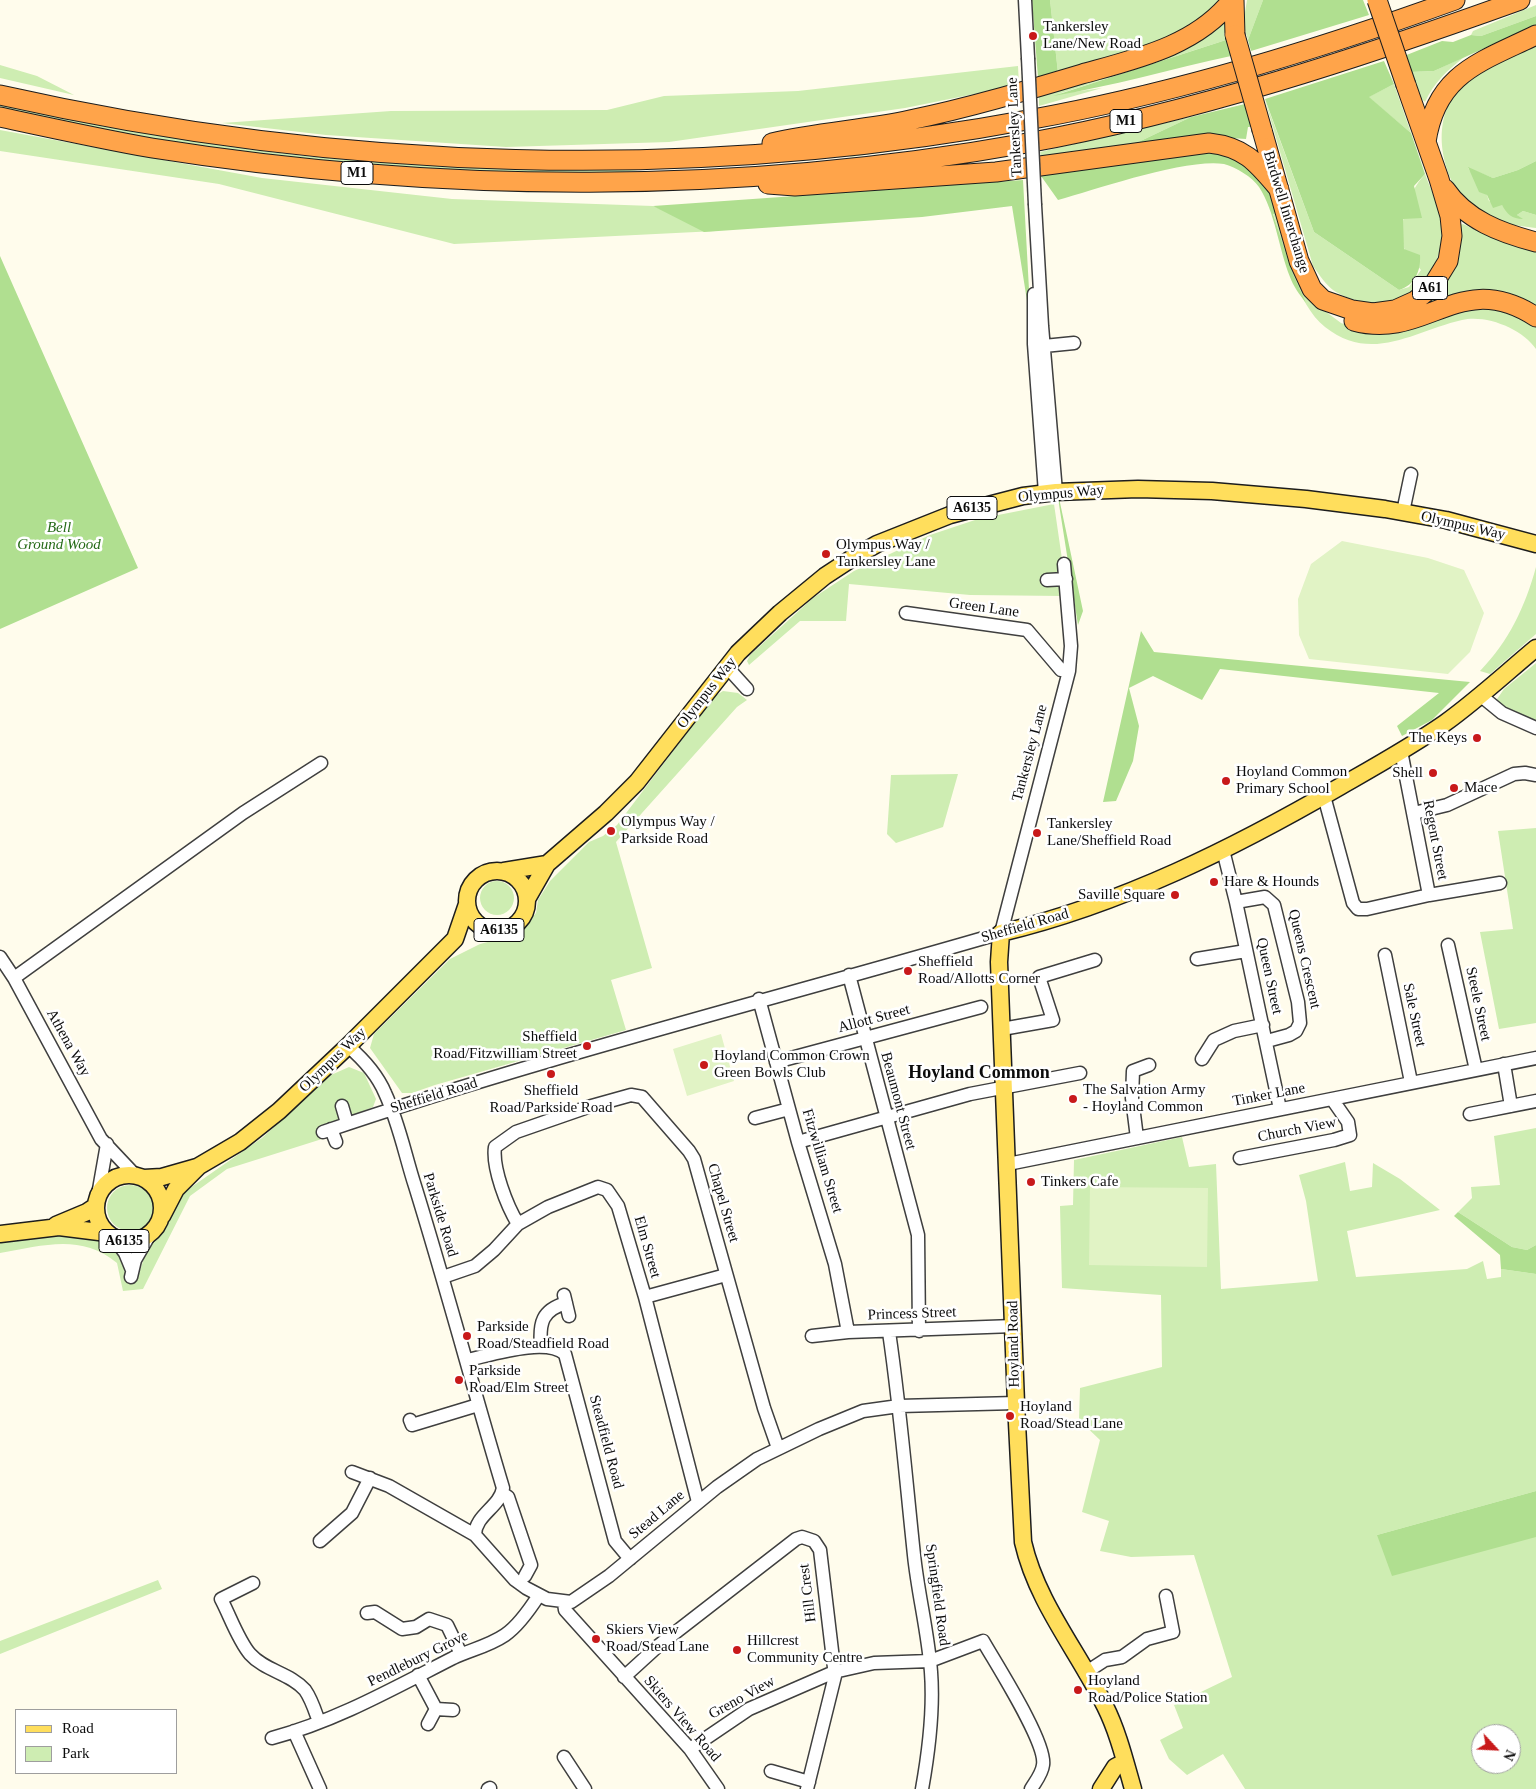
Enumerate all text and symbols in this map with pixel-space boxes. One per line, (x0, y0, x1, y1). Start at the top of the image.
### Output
place label: Tankersley Lane/New Road (1043, 18, 1141, 53)
marker: Tankersley Lane/New Road (1027, 30, 1039, 42)
street label: Tankersley Lane (1003, 77, 1027, 177)
road number: M1 (1110, 110, 1142, 132)
street label: Birdwell Interchange (1259, 149, 1313, 275)
road number: M1 (341, 162, 373, 184)
road number: A61 (1412, 276, 1448, 300)
street label: Olympus Way (1017, 481, 1105, 507)
road number: A6135 (947, 496, 997, 520)
street label: Olympus Way (1419, 508, 1507, 544)
park label: Bell Ground Wood (17, 519, 101, 554)
place label: Olympus Way / Tankersley Lane (836, 536, 935, 571)
marker: Olympus Way / Tankersley Lane (820, 548, 832, 560)
street label: Green Lane (948, 594, 1020, 622)
street label: Olympus Way (673, 654, 741, 732)
street label: Tankersley Lane (1008, 703, 1052, 803)
place label: The Keys (1409, 729, 1467, 747)
marker: The Keys (1471, 732, 1483, 744)
place label: Hoyland Common Primary School (1236, 763, 1347, 798)
place label: Shell (1392, 764, 1423, 782)
marker: Shell (1427, 767, 1439, 779)
marker: Hoyland Common Primary School (1220, 775, 1232, 787)
place label: Mace (1464, 779, 1497, 797)
marker: Mace (1448, 782, 1460, 794)
street label: Regent Street (1418, 798, 1452, 882)
place label: Olympus Way / Parkside Road (621, 813, 715, 848)
place label: Tankersley Lane/Sheffield Road (1047, 815, 1171, 850)
marker: Olympus Way / Parkside Road (605, 825, 617, 837)
marker: Tankersley Lane/Sheffield Road (1031, 827, 1043, 839)
place label: Hare & Hounds (1224, 873, 1319, 891)
marker: Hare & Hounds (1208, 876, 1220, 888)
place label: Saville Square (1078, 886, 1165, 904)
marker: Saville Square (1169, 889, 1181, 901)
street label: Sheffield Road (979, 905, 1071, 947)
street label: Queens Crescent (1284, 908, 1324, 1010)
road number: A6135 (474, 918, 524, 942)
street label: Queen Street (1252, 936, 1286, 1016)
place label: Sheffield Road/Allotts Corner (918, 953, 1040, 988)
marker: Sheffield Road/Allotts Corner (902, 965, 914, 977)
street label: Steele Street (1461, 965, 1495, 1043)
street label: Sale Street (1398, 982, 1430, 1048)
street label: Allott Street (836, 1001, 912, 1037)
street label: Athena Way (42, 1006, 94, 1080)
street label: Olympus Way (296, 1024, 370, 1096)
place label: Sheffield Road/Fitzwilliam Street (433, 1028, 577, 1063)
marker: Sheffield Road/Fitzwilliam Street (581, 1040, 593, 1052)
place label: Hoyland Common Crown Green Bowls Club (714, 1047, 870, 1082)
street label: Beaumont Street (876, 1050, 920, 1152)
marker: Hoyland Common Crown Green Bowls Club (698, 1059, 710, 1071)
district label: Hoyland Common (908, 1062, 1050, 1084)
marker: Sheffield Road/Parkside Road (545, 1068, 557, 1080)
street label: Sheffield Road (388, 1074, 480, 1118)
street label: Tinker Lane (1231, 1079, 1307, 1111)
place label: The Salvation Army - Hoyland Common (1083, 1081, 1205, 1116)
place label: Sheffield Road/Parkside Road (490, 1082, 612, 1117)
marker: The Salvation Army - Hoyland Common (1067, 1093, 1079, 1105)
street label: Fitzwilliam Street (798, 1107, 846, 1215)
street label: Church View (1256, 1114, 1338, 1146)
street label: Chapel Street (703, 1161, 743, 1245)
street label: Parkside Road (419, 1171, 461, 1259)
place label: Tinkers Cafe (1041, 1173, 1118, 1191)
marker: Tinkers Cafe (1025, 1176, 1037, 1188)
street label: Elm Street (630, 1214, 664, 1280)
road number: A6135 (99, 1230, 149, 1252)
street label: Hoyland Road (1004, 1300, 1024, 1388)
street label: Princess Street (867, 1303, 957, 1325)
place label: Parkside Road/Steadfield Road (477, 1318, 609, 1353)
marker: Parkside Road/Steadfield Road (461, 1330, 473, 1342)
place label: Parkside Road/Elm Street (469, 1362, 569, 1397)
marker: Parkside Road/Elm Street (453, 1374, 465, 1386)
street label: Steadfield Road (585, 1393, 627, 1491)
place label: Hoyland Road/Stead Lane (1020, 1398, 1123, 1433)
marker: Hoyland Road/Stead Lane (1004, 1410, 1016, 1422)
street label: Stead Lane (626, 1487, 688, 1543)
street label: Springfield Road (921, 1543, 953, 1647)
street label: Hill Crest (795, 1563, 821, 1623)
place label: Skiers View Road/Stead Lane (606, 1621, 709, 1656)
street label: Pendlebury Grove (365, 1627, 471, 1691)
place label: Hillcrest Community Centre (747, 1632, 862, 1667)
marker: Skiers View Road/Stead Lane (590, 1633, 602, 1645)
marker: Hillcrest Community Centre (731, 1644, 743, 1656)
street label: Skiers View Road (640, 1672, 724, 1766)
street label: Greno View (706, 1672, 778, 1724)
place label: Hoyland Road/Police Station (1088, 1672, 1208, 1707)
marker: Hoyland Road/Police Station (1072, 1684, 1084, 1696)
legend (15, 1709, 178, 1774)
text: Road (62, 1720, 94, 1736)
north arrow (1471, 1724, 1521, 1774)
text: Park (62, 1745, 90, 1761)
text: N (1500, 1747, 1518, 1763)

